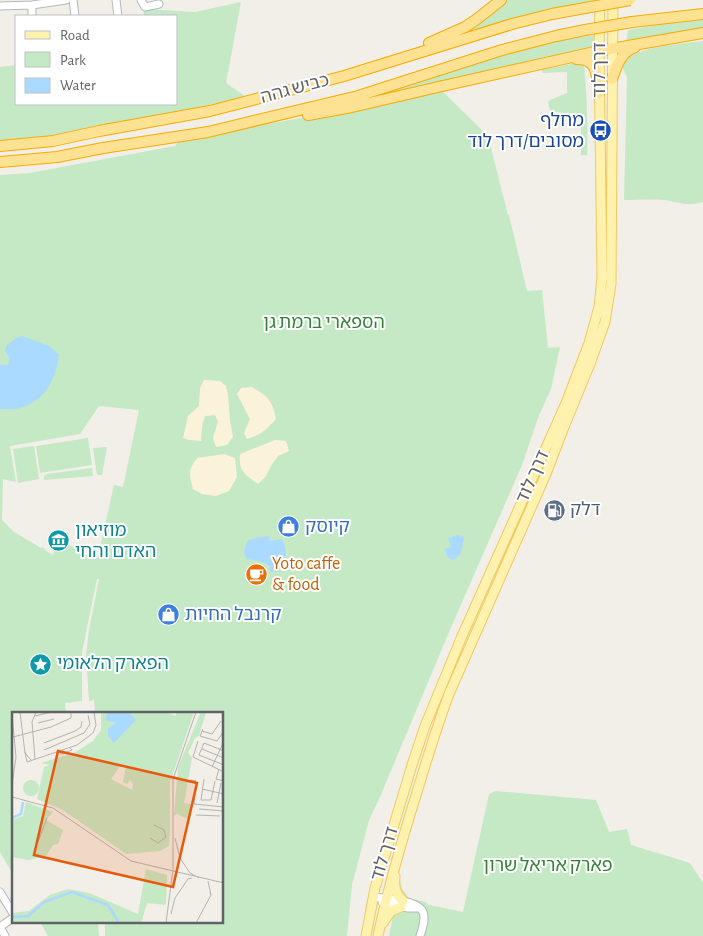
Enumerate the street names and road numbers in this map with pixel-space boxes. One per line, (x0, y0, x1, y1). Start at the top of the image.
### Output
street label: דרך לוד (590, 42, 609, 98)
street label: כביש גהה (259, 71, 331, 107)
street label: דרך לוד (513, 447, 553, 506)
street label: דרך לוד (367, 824, 402, 883)

